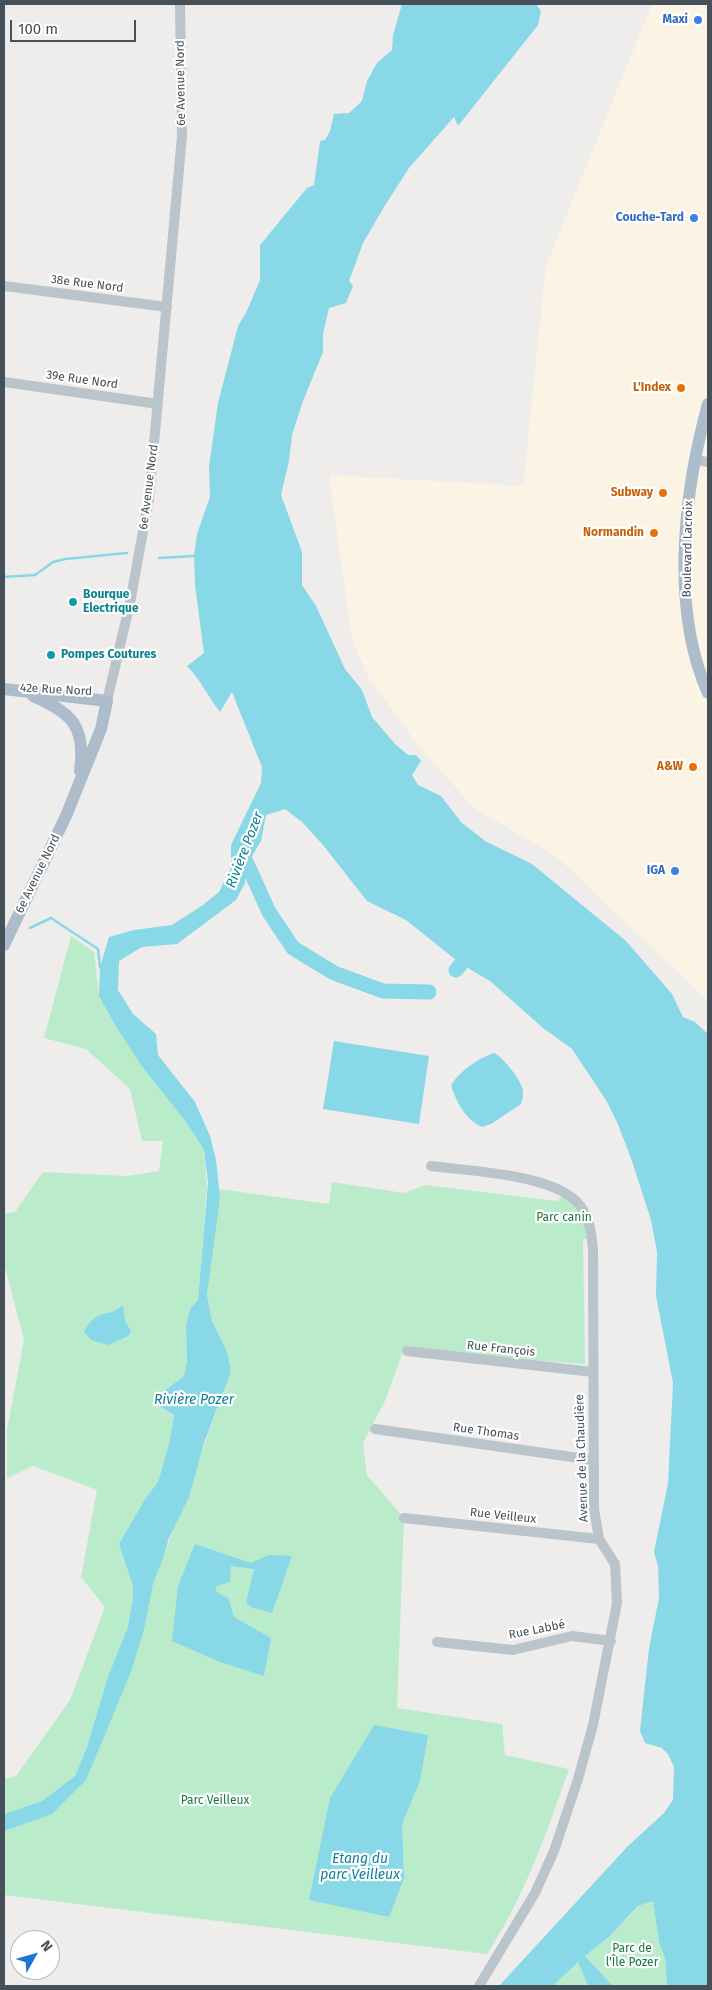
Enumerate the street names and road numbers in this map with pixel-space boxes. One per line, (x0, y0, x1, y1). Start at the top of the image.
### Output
street label: 6e Avenue Nord (173, 40, 189, 126)
street label: 38e Rue Nord (50, 272, 124, 296)
street label: 39e Rue Nord (45, 368, 119, 392)
street label: 6e Avenue Nord (137, 444, 161, 530)
street label: Boulevard Lacroix (680, 501, 696, 597)
street label: 42e Rue Nord (20, 681, 92, 699)
street label: 6e Avenue Nord (13, 832, 63, 916)
street label: Rue François (466, 1338, 536, 1360)
street label: Avenue de la Chaudière (573, 1394, 591, 1522)
street label: Rue Thomas (452, 1420, 520, 1444)
street label: Rue Veilleux (469, 1505, 537, 1527)
street label: Rue Labbé (508, 1617, 566, 1643)

